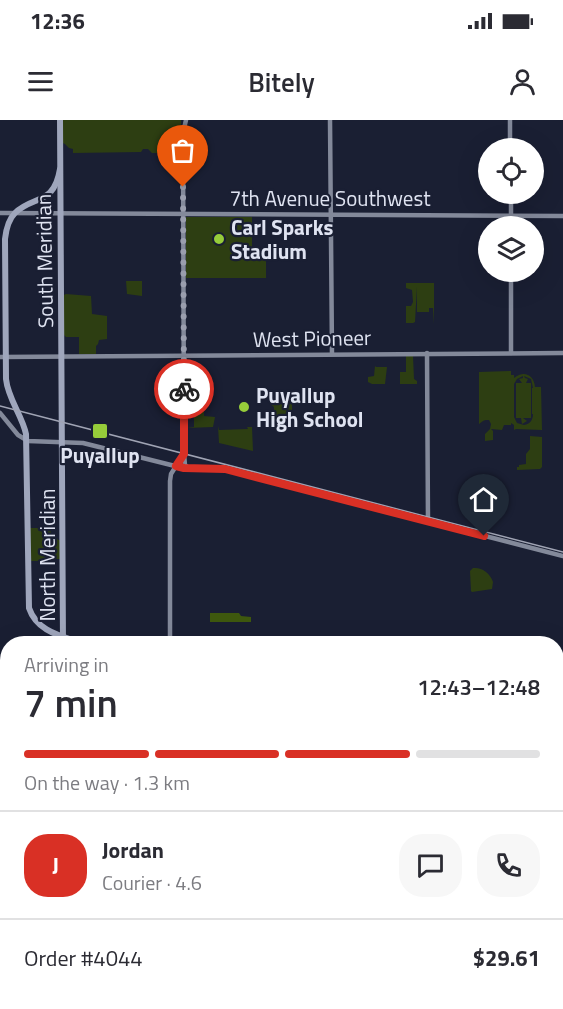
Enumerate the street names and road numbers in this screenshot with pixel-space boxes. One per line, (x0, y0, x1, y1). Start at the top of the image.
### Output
street label: 7th Avenue Southwest (229, 182, 431, 214)
street label: South Meridian (27, 194, 61, 328)
street label: West Pioneer (253, 321, 371, 355)
street label: North Meridian (31, 488, 63, 622)

